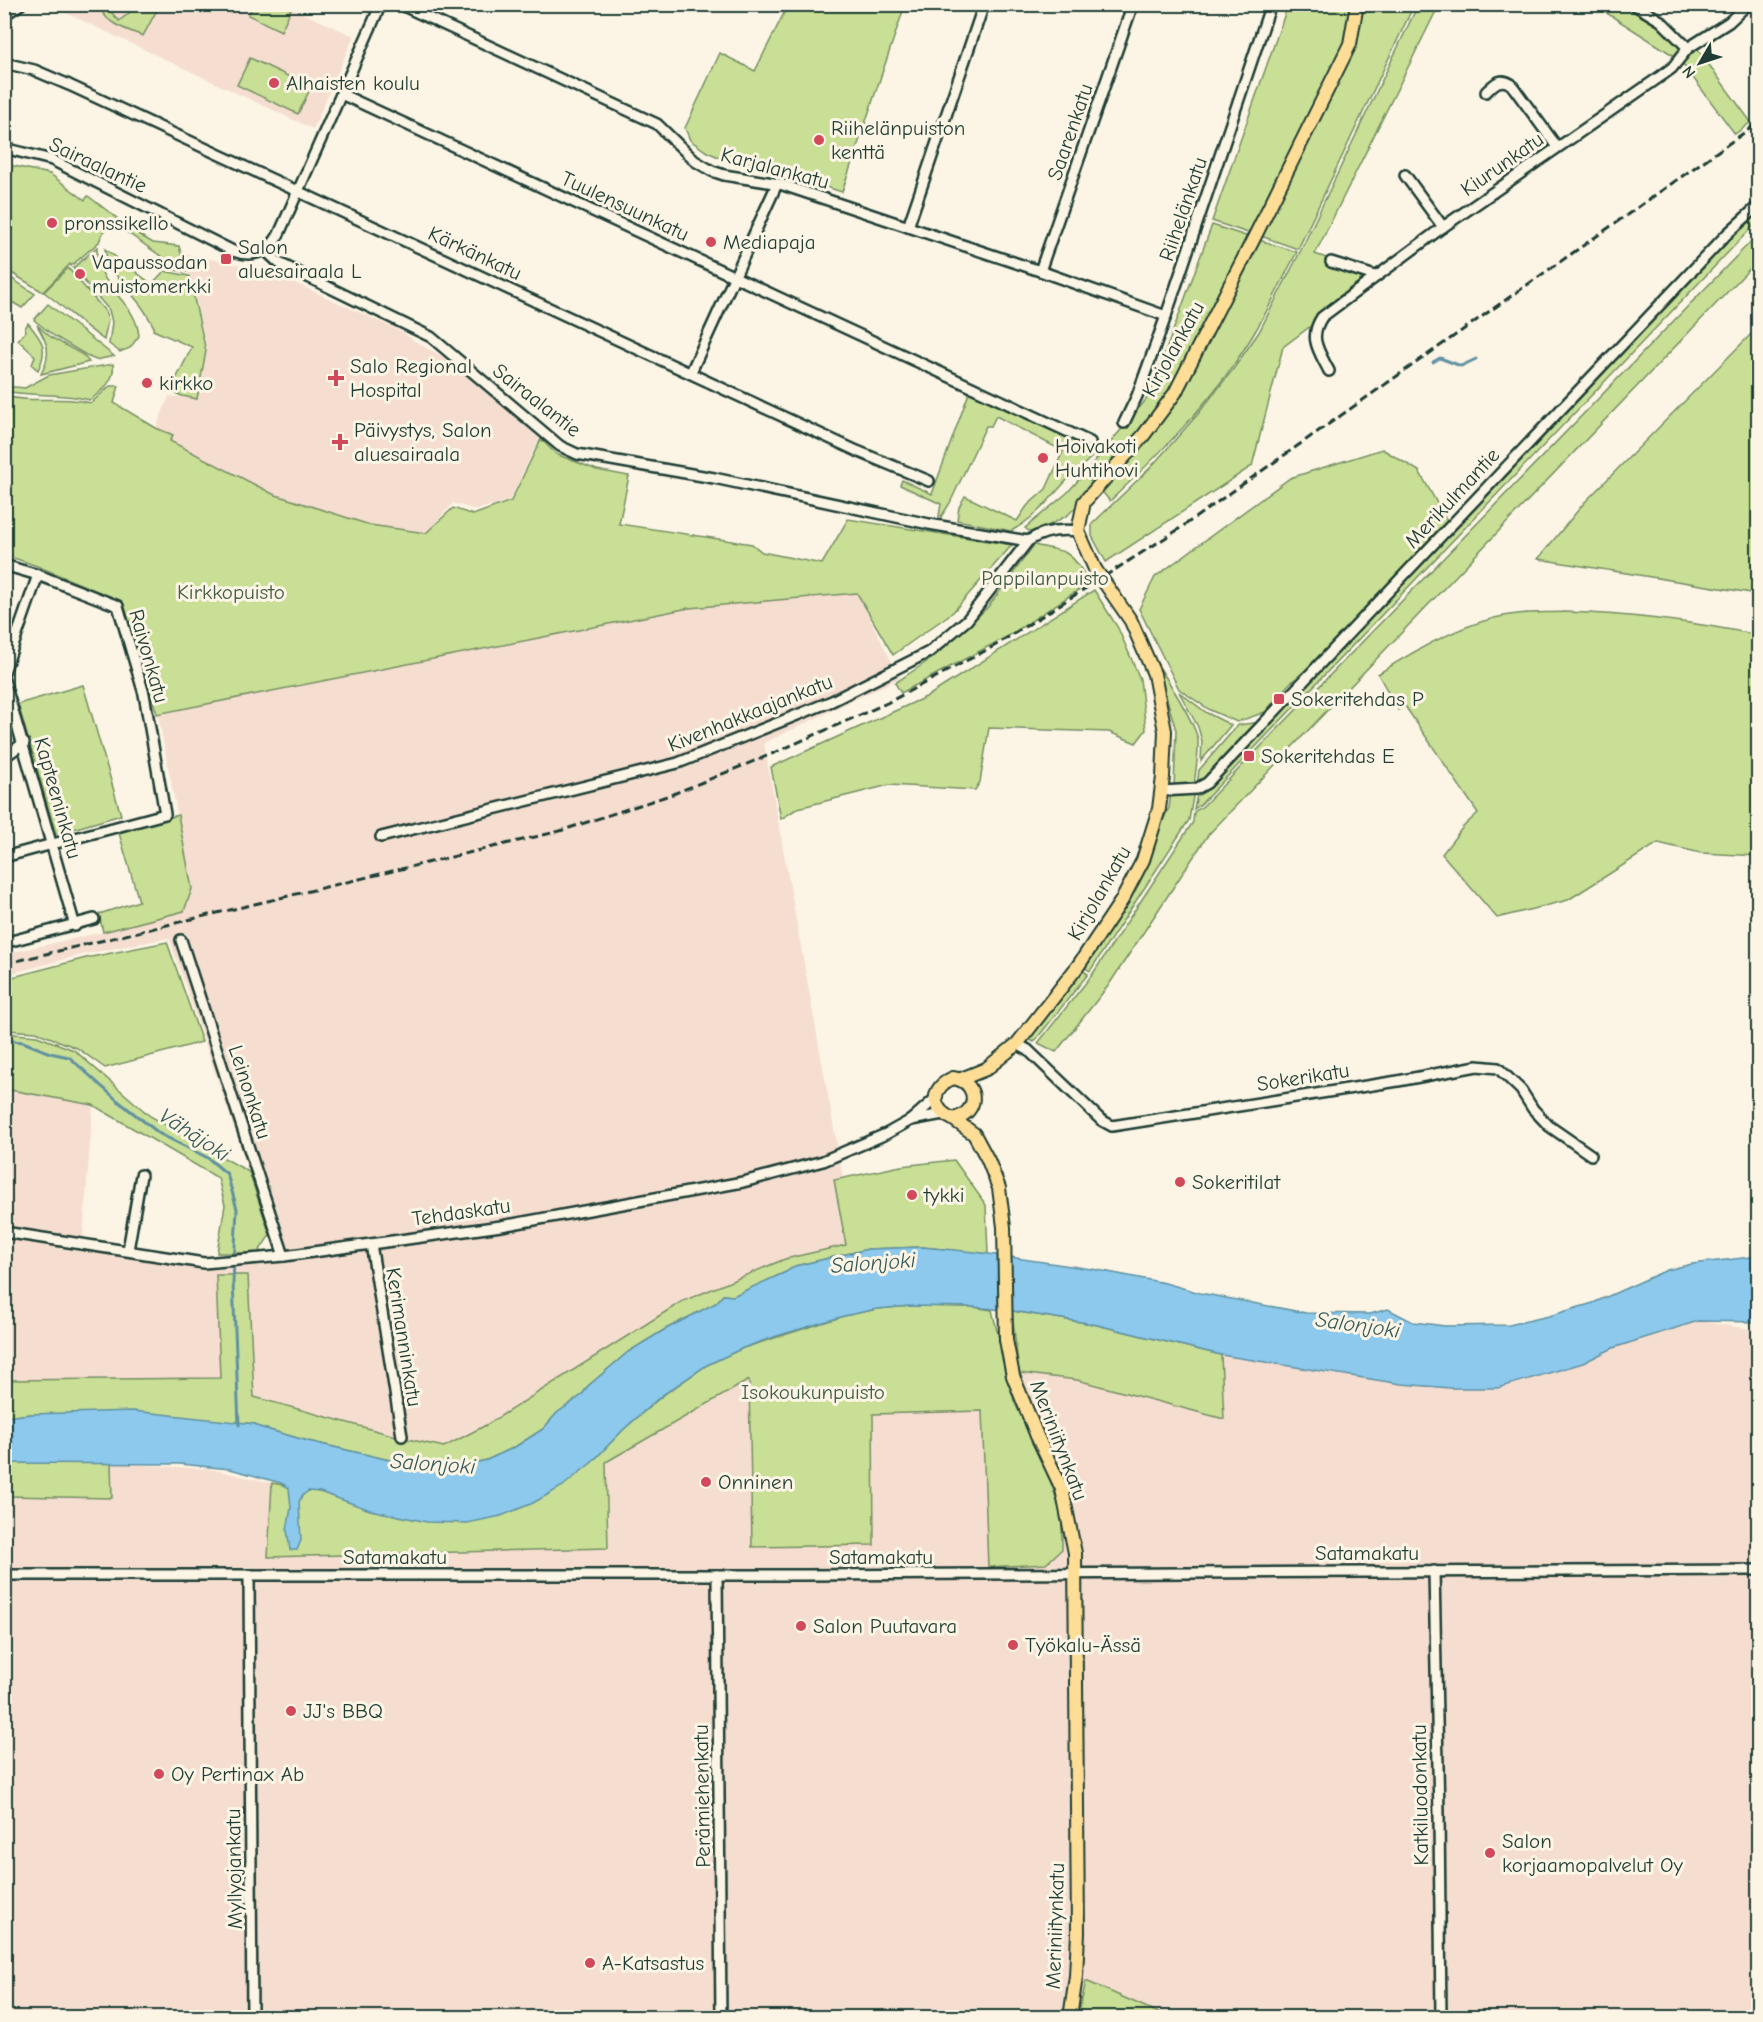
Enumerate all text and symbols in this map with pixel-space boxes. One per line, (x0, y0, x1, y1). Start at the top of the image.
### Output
north arrow (1670, 33, 1730, 93)
text: N (1679, 62, 1699, 82)
place label: Alhaisten koulu (286, 71, 420, 95)
marker: Alhaisten koulu (267, 76, 281, 90)
street label: Saarenkatu (1042, 81, 1098, 183)
place label: Riihelänpuiston kenttä (831, 116, 965, 164)
street label: Kiurunkatu (1456, 127, 1548, 201)
street label: Sairaalantie (45, 132, 151, 198)
marker: Riihelänpuiston kenttä (812, 133, 826, 147)
street label: Karjalankatu (718, 142, 832, 194)
street label: Riihelänkatu (1154, 154, 1212, 264)
street label: Tuulensuunkatu (557, 166, 693, 246)
place label: pronssikello (64, 211, 169, 235)
marker: pronssikello (45, 216, 59, 230)
street label: Kärkänkatu (424, 221, 526, 285)
place label: Mediapaja (723, 230, 816, 254)
place label: Salon aluesairaala L (238, 235, 362, 283)
marker: Mediapaja (704, 235, 718, 249)
place label: Vapaussodan muistomerkki (92, 250, 211, 298)
marker: Salon aluesairaala L (219, 252, 233, 266)
marker: Vapaussodan muistomerkki (73, 267, 87, 281)
street label: Kirjolankatu (1137, 297, 1209, 401)
place label: Salo Regional Hospital (350, 354, 472, 402)
street label: Sairaalantie (488, 358, 586, 442)
marker: Salo Regional Hospital (327, 369, 345, 387)
place label: kirkko (159, 371, 213, 395)
marker: kirkko (140, 376, 154, 390)
place label: Päivystys, Salon aluesairaala (354, 418, 492, 466)
marker: Päivystys, Salon aluesairaala (331, 433, 349, 451)
place label: Hoivakoti Huhtihovi (1055, 434, 1139, 482)
street label: Merikulmantie (1400, 443, 1504, 553)
marker: Hoivakoti Huhtihovi (1036, 451, 1050, 465)
park label: Pappilanpuisto (981, 566, 1109, 590)
park label: Kirkkopuisto (177, 580, 285, 604)
street label: Raivonkatu (124, 606, 174, 706)
street label: Kivenhakkaajankatu (664, 669, 836, 757)
place label: Sokeritehdas P (1291, 687, 1424, 711)
marker: Sokeritehdas P (1272, 692, 1286, 706)
street label: Kapteeninkatu (29, 734, 87, 862)
place label: Sokeritehdas E (1261, 744, 1395, 768)
marker: Sokeritehdas E (1242, 749, 1256, 763)
street label: Kirjolankatu (1062, 841, 1136, 945)
street label: Leinonkatu (224, 1042, 276, 1142)
street label: Sokerikatu (1255, 1058, 1351, 1096)
water label: Vähäjoki (154, 1102, 236, 1168)
place label: Sokeritilat (1192, 1170, 1281, 1194)
marker: Sokeritilat (1173, 1175, 1187, 1189)
place label: tykki (923, 1183, 965, 1207)
marker: tykki (905, 1188, 919, 1202)
street label: Tehdaskatu (410, 1193, 512, 1231)
water label: Salonjoki (830, 1247, 917, 1279)
street label: Kerimanninkatu (381, 1266, 427, 1408)
water label: Salonjoki (1314, 1306, 1403, 1344)
street label: Meriniitynkatu (1025, 1377, 1093, 1503)
park label: Isokoukunpuisto (741, 1380, 885, 1404)
water label: Salonjoki (390, 1448, 477, 1480)
place label: Onninen (718, 1470, 793, 1494)
marker: Onninen (699, 1475, 713, 1489)
street label: Satamakatu (1315, 1541, 1419, 1565)
street label: Satamakatu (343, 1545, 447, 1569)
street label: Satamakatu (829, 1545, 933, 1569)
place label: Salon Puutavara (813, 1614, 957, 1638)
marker: Salon Puutavara (794, 1619, 808, 1633)
place label: Työkalu-Ässä (1025, 1633, 1141, 1657)
marker: Työkalu-Ässä (1006, 1638, 1020, 1652)
place label: JJ's BBQ (303, 1699, 383, 1723)
marker: JJ's BBQ (284, 1704, 298, 1718)
street label: Perämiehenkatu (689, 1724, 715, 1868)
street label: Katkiluodonkatu (1407, 1724, 1433, 1866)
place label: Oy Pertinax Ab (171, 1762, 304, 1786)
marker: Oy Pertinax Ab (152, 1767, 166, 1781)
street label: Myllyojankatu (221, 1808, 247, 1930)
place label: Salon korjaamopalvelut Oy (1502, 1829, 1684, 1877)
marker: Salon korjaamopalvelut Oy (1483, 1846, 1497, 1860)
street label: Meriniitynkatu (1041, 1862, 1069, 1990)
place label: A-Katsastus (602, 1951, 704, 1975)
marker: A-Katsastus (583, 1956, 597, 1970)

